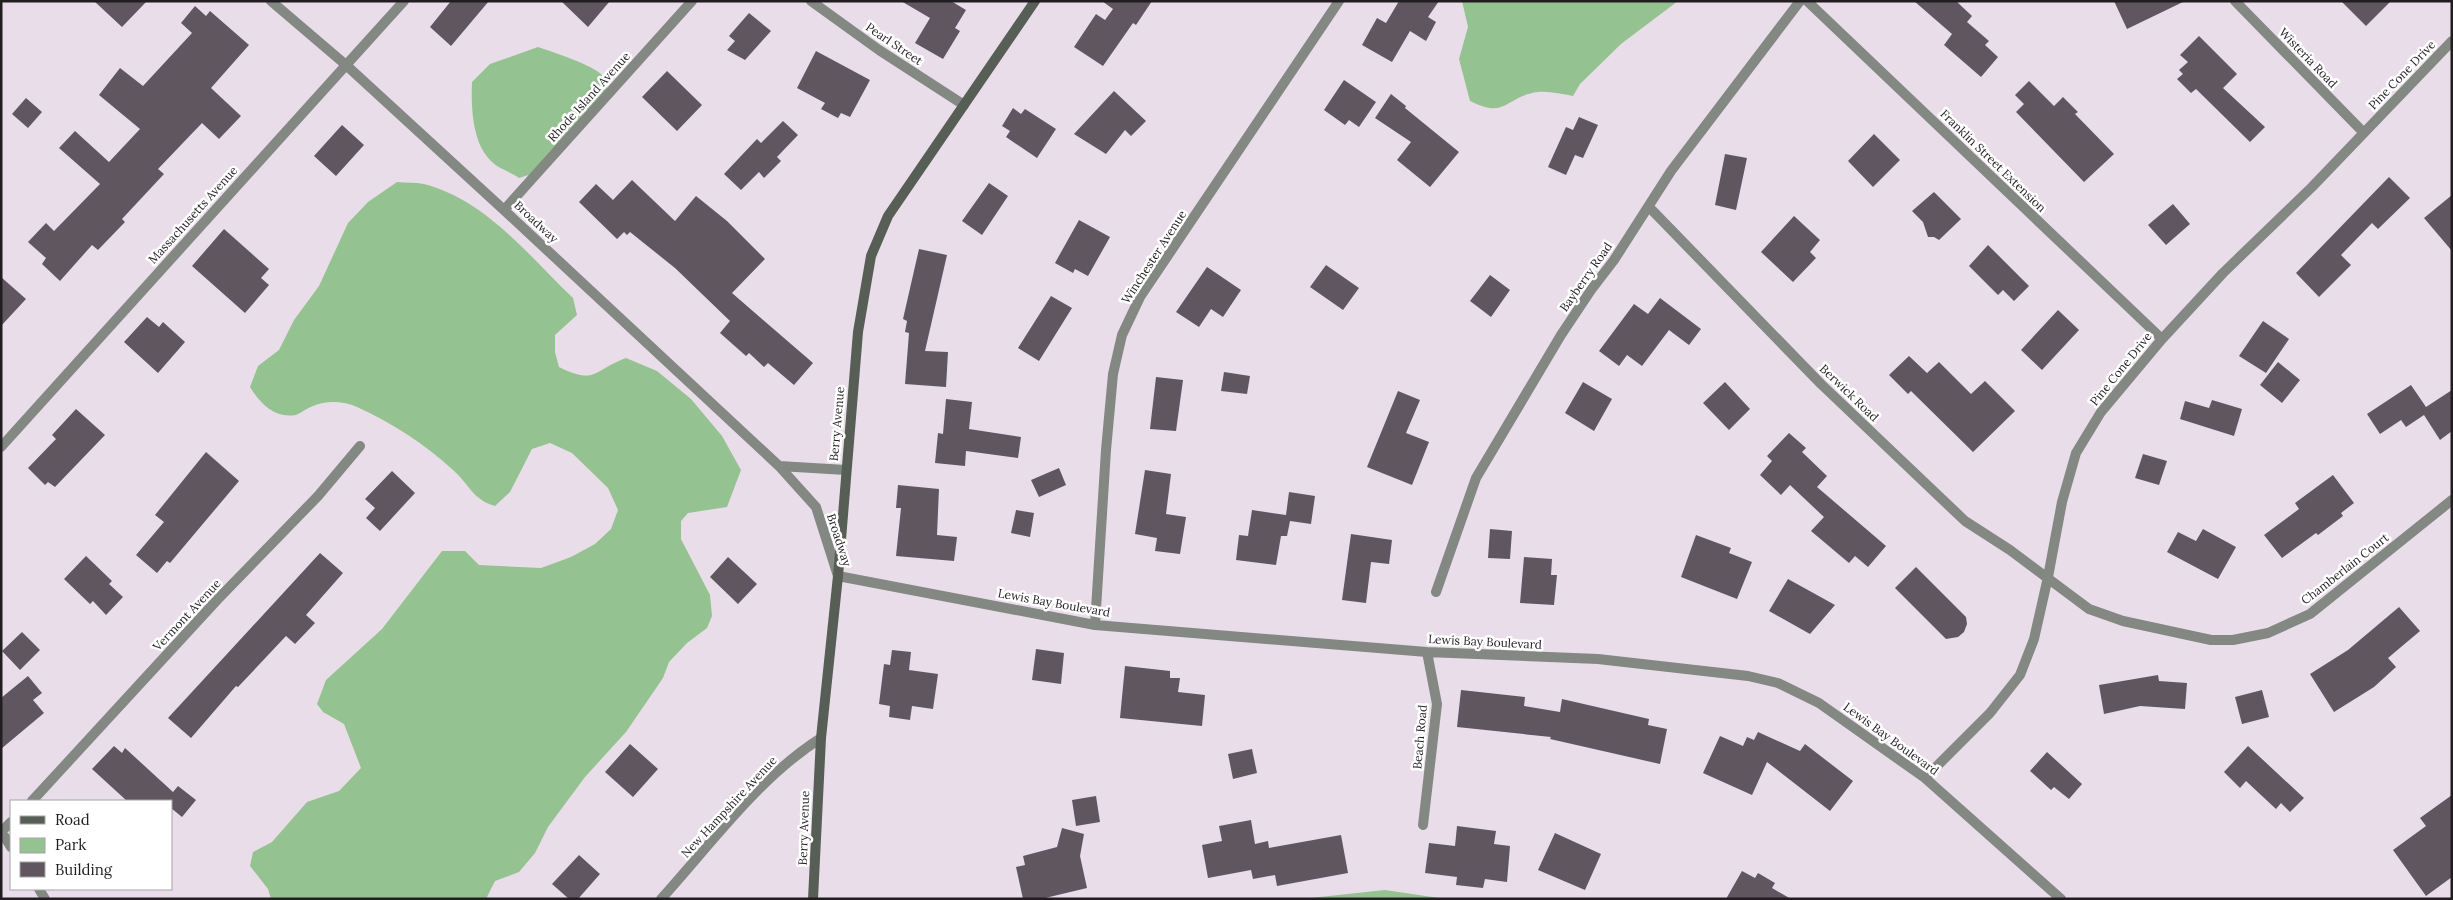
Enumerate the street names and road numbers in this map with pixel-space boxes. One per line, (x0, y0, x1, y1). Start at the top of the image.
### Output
street label: Pearl Street (863, 19, 926, 68)
street label: Wisteria Road (2276, 25, 2341, 91)
street label: Pine Cone Drive (2365, 37, 2439, 112)
street label: Rhode Island Avenue (544, 48, 633, 145)
street label: Franklin Street Extension (1937, 106, 2049, 215)
street label: Massachusetts Avenue (145, 162, 241, 267)
street label: Broadway (511, 197, 562, 246)
street label: Winchester Avenue (1118, 207, 1190, 306)
street label: Bayberry Road (1556, 239, 1615, 314)
street label: Pine Cone Drive (2086, 329, 2155, 408)
street label: Berwick Road (1817, 361, 1882, 424)
street label: Berry Avenue (826, 386, 847, 462)
street label: Broadway (824, 512, 855, 569)
street label: Chamberlain Court (2298, 530, 2392, 607)
street label: Vermont Avenue (149, 575, 224, 654)
street label: Lewis Bay Boulevard (997, 585, 1111, 620)
street label: Lewis Bay Boulevard (1428, 631, 1542, 652)
street label: Lewis Bay Boulevard (1841, 699, 1942, 778)
street label: Beach Road (1409, 704, 1430, 770)
street label: New Hampshire Avenue (678, 752, 780, 860)
street label: Berry Avenue (795, 790, 812, 866)

